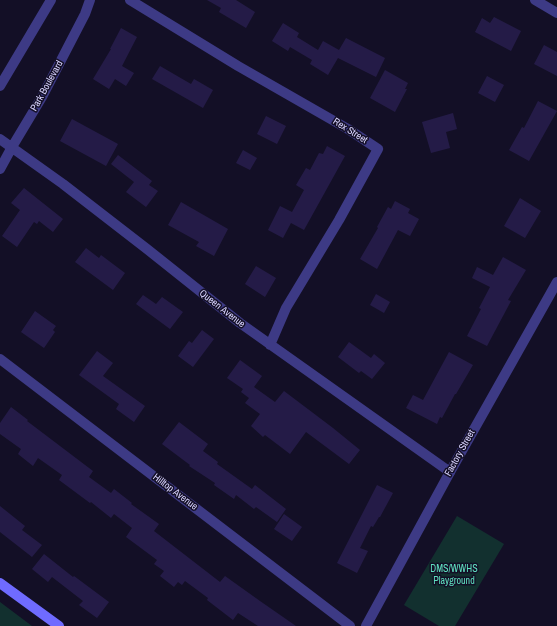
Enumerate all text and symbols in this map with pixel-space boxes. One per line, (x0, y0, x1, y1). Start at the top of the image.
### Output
street label: Park Boulevard (28, 59, 66, 113)
street label: Rex Street (330, 116, 370, 146)
street label: Queen Avenue (197, 287, 247, 331)
street label: Factory Street (442, 428, 478, 478)
street label: Hilltop Avenue (150, 471, 200, 513)
park label: DMS/WWHS Playground (430, 563, 478, 586)

